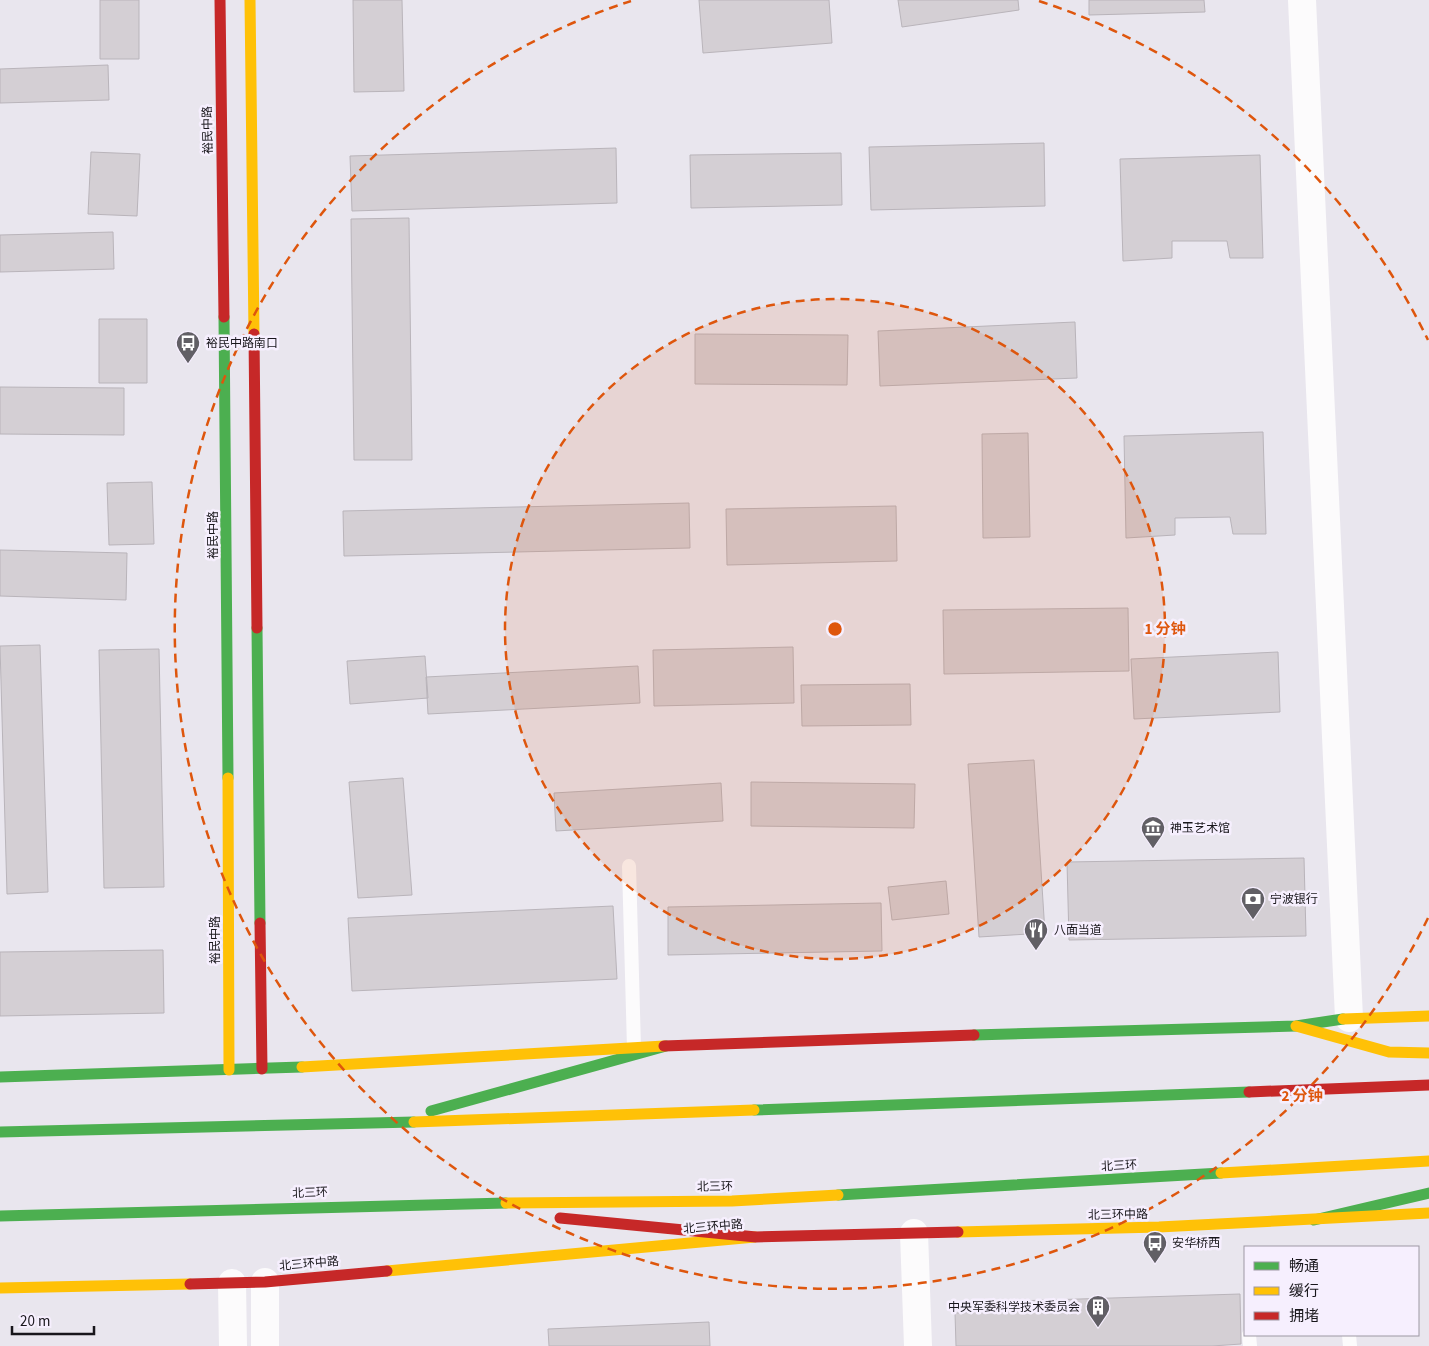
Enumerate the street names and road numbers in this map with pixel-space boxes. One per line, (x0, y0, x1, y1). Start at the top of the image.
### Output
street label: 裕民中路 (199, 106, 217, 154)
street label: 裕民中路 (205, 511, 222, 559)
street label: 裕民中路 (207, 916, 224, 964)
street label: 北三环 (1101, 1157, 1137, 1175)
street label: 北三环 (697, 1178, 733, 1196)
street label: 北三环 (292, 1184, 328, 1202)
street label: 北三环中路 (1088, 1206, 1148, 1224)
street label: 北三环中路 (682, 1216, 744, 1238)
street label: 北三环中路 (278, 1253, 340, 1275)

